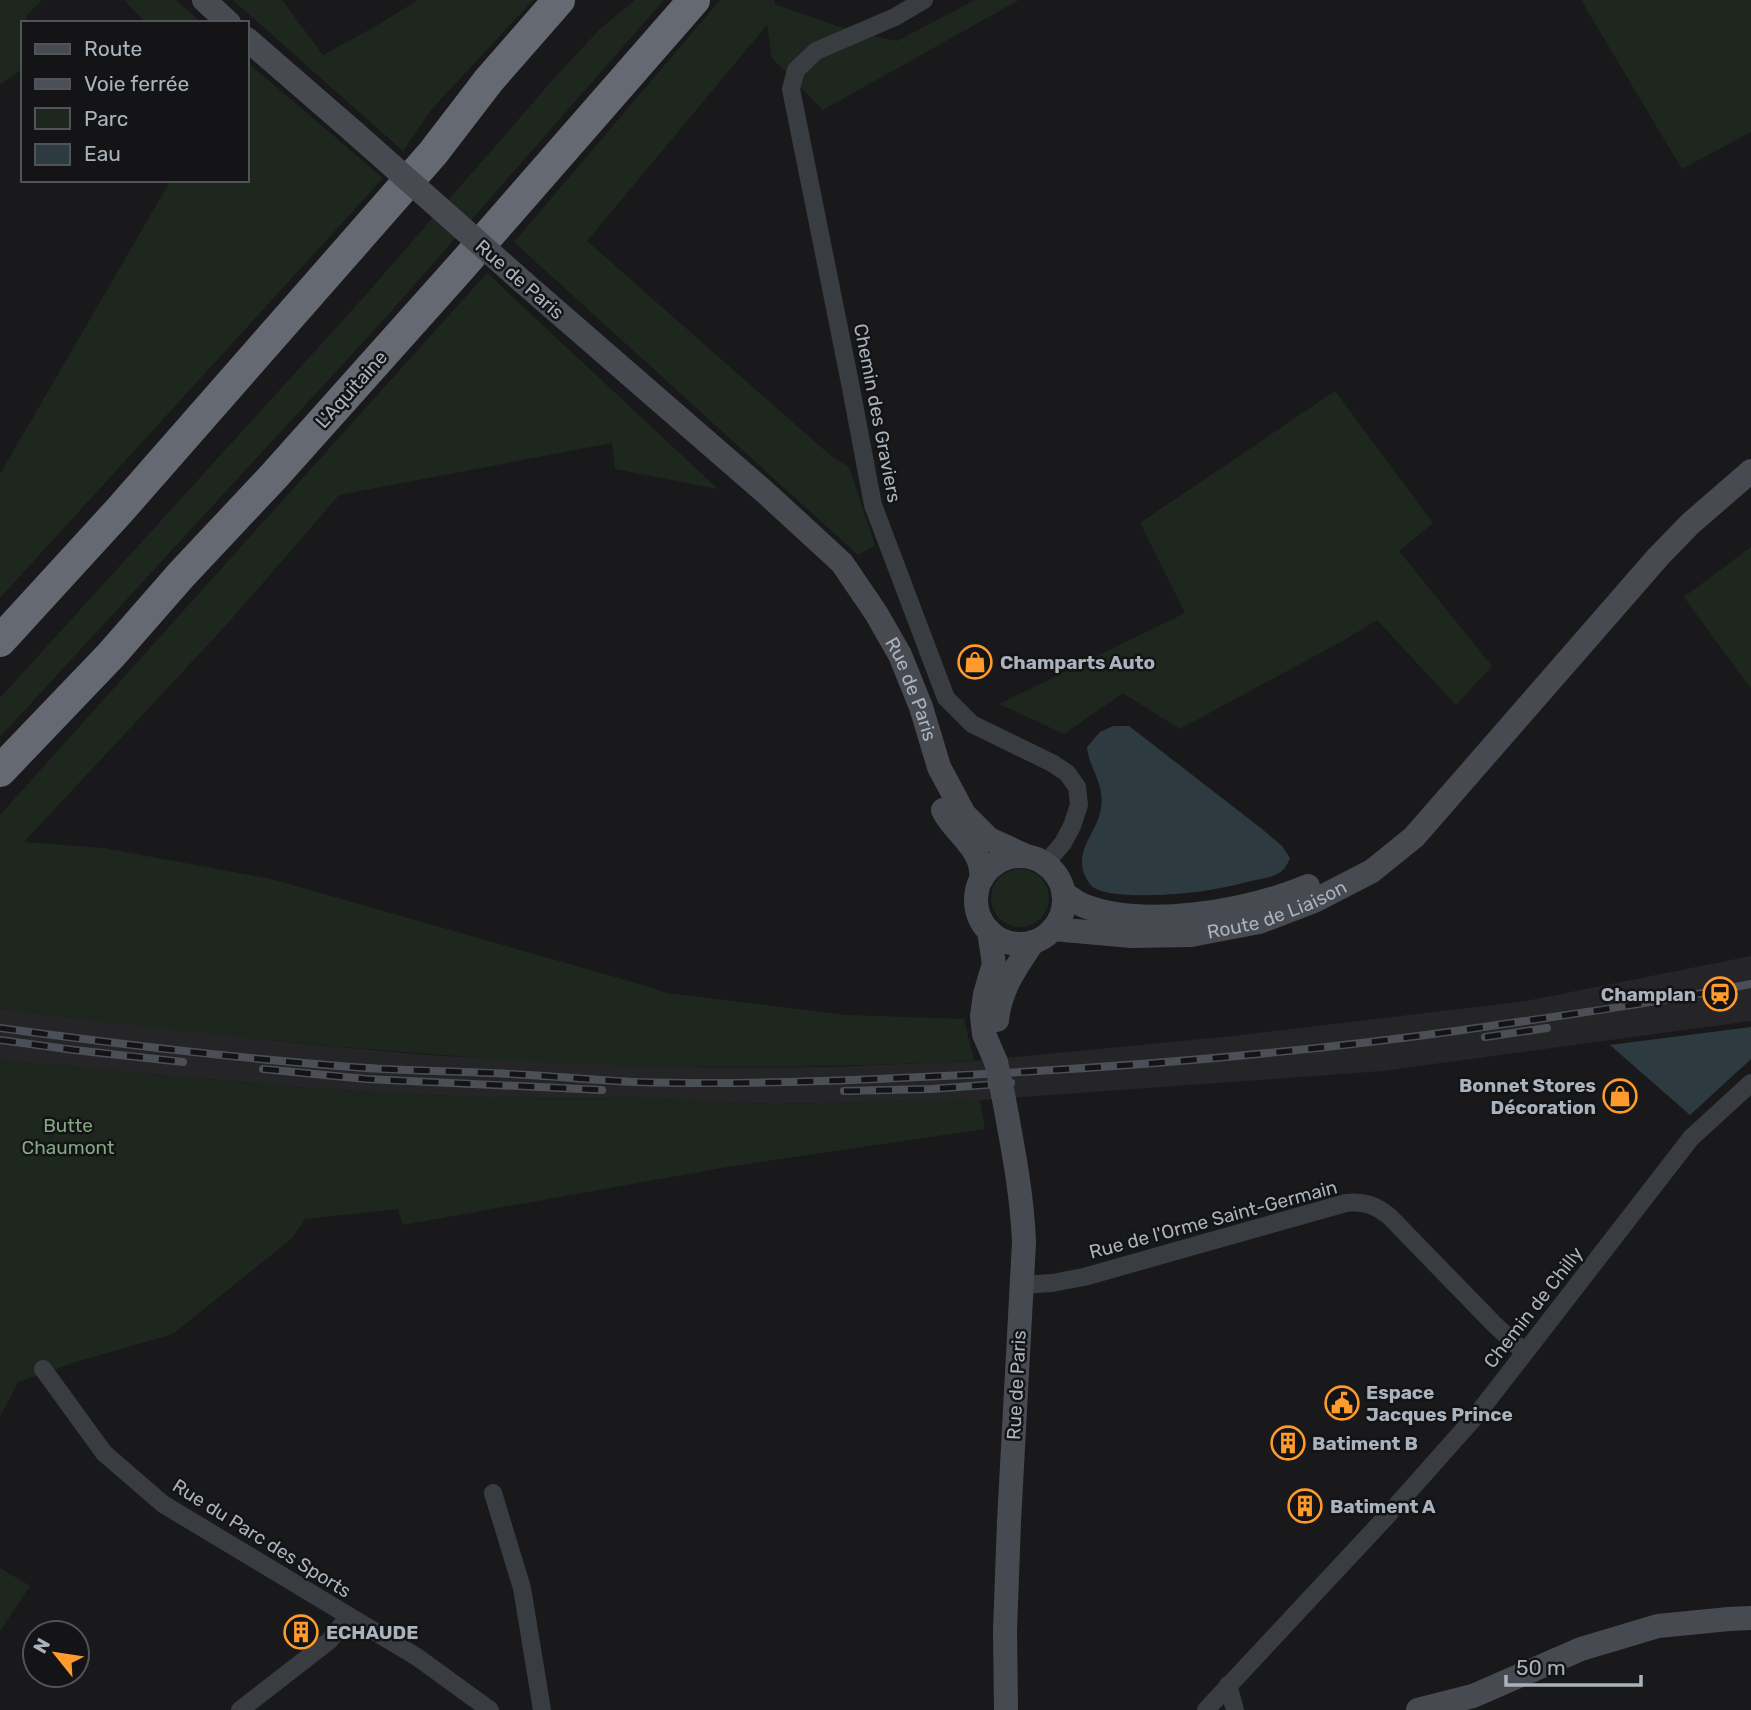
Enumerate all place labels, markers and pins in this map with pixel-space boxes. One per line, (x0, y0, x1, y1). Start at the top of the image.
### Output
shop icon: Champarts Auto (956, 643, 994, 681)
place label: Champarts Auto (1000, 651, 1155, 674)
station icon: Champlan (1701, 975, 1739, 1013)
place label: Champlan (1601, 983, 1696, 1006)
place label: Bonnet Stores Décoration (1459, 1074, 1596, 1119)
shop icon: Bonnet Stores Décoration (1601, 1077, 1639, 1115)
place label: Espace Jacques Prince (1366, 1381, 1513, 1426)
public building icon: Espace Jacques Prince (1323, 1384, 1361, 1422)
building icon: Batiment B (1269, 1424, 1307, 1462)
place label: Batiment B (1312, 1432, 1418, 1455)
building icon: Batiment A (1286, 1487, 1324, 1525)
place label: Batiment A (1330, 1495, 1436, 1518)
building icon: ECHAUDE (282, 1613, 320, 1651)
place label: ECHAUDE (326, 1621, 418, 1644)

